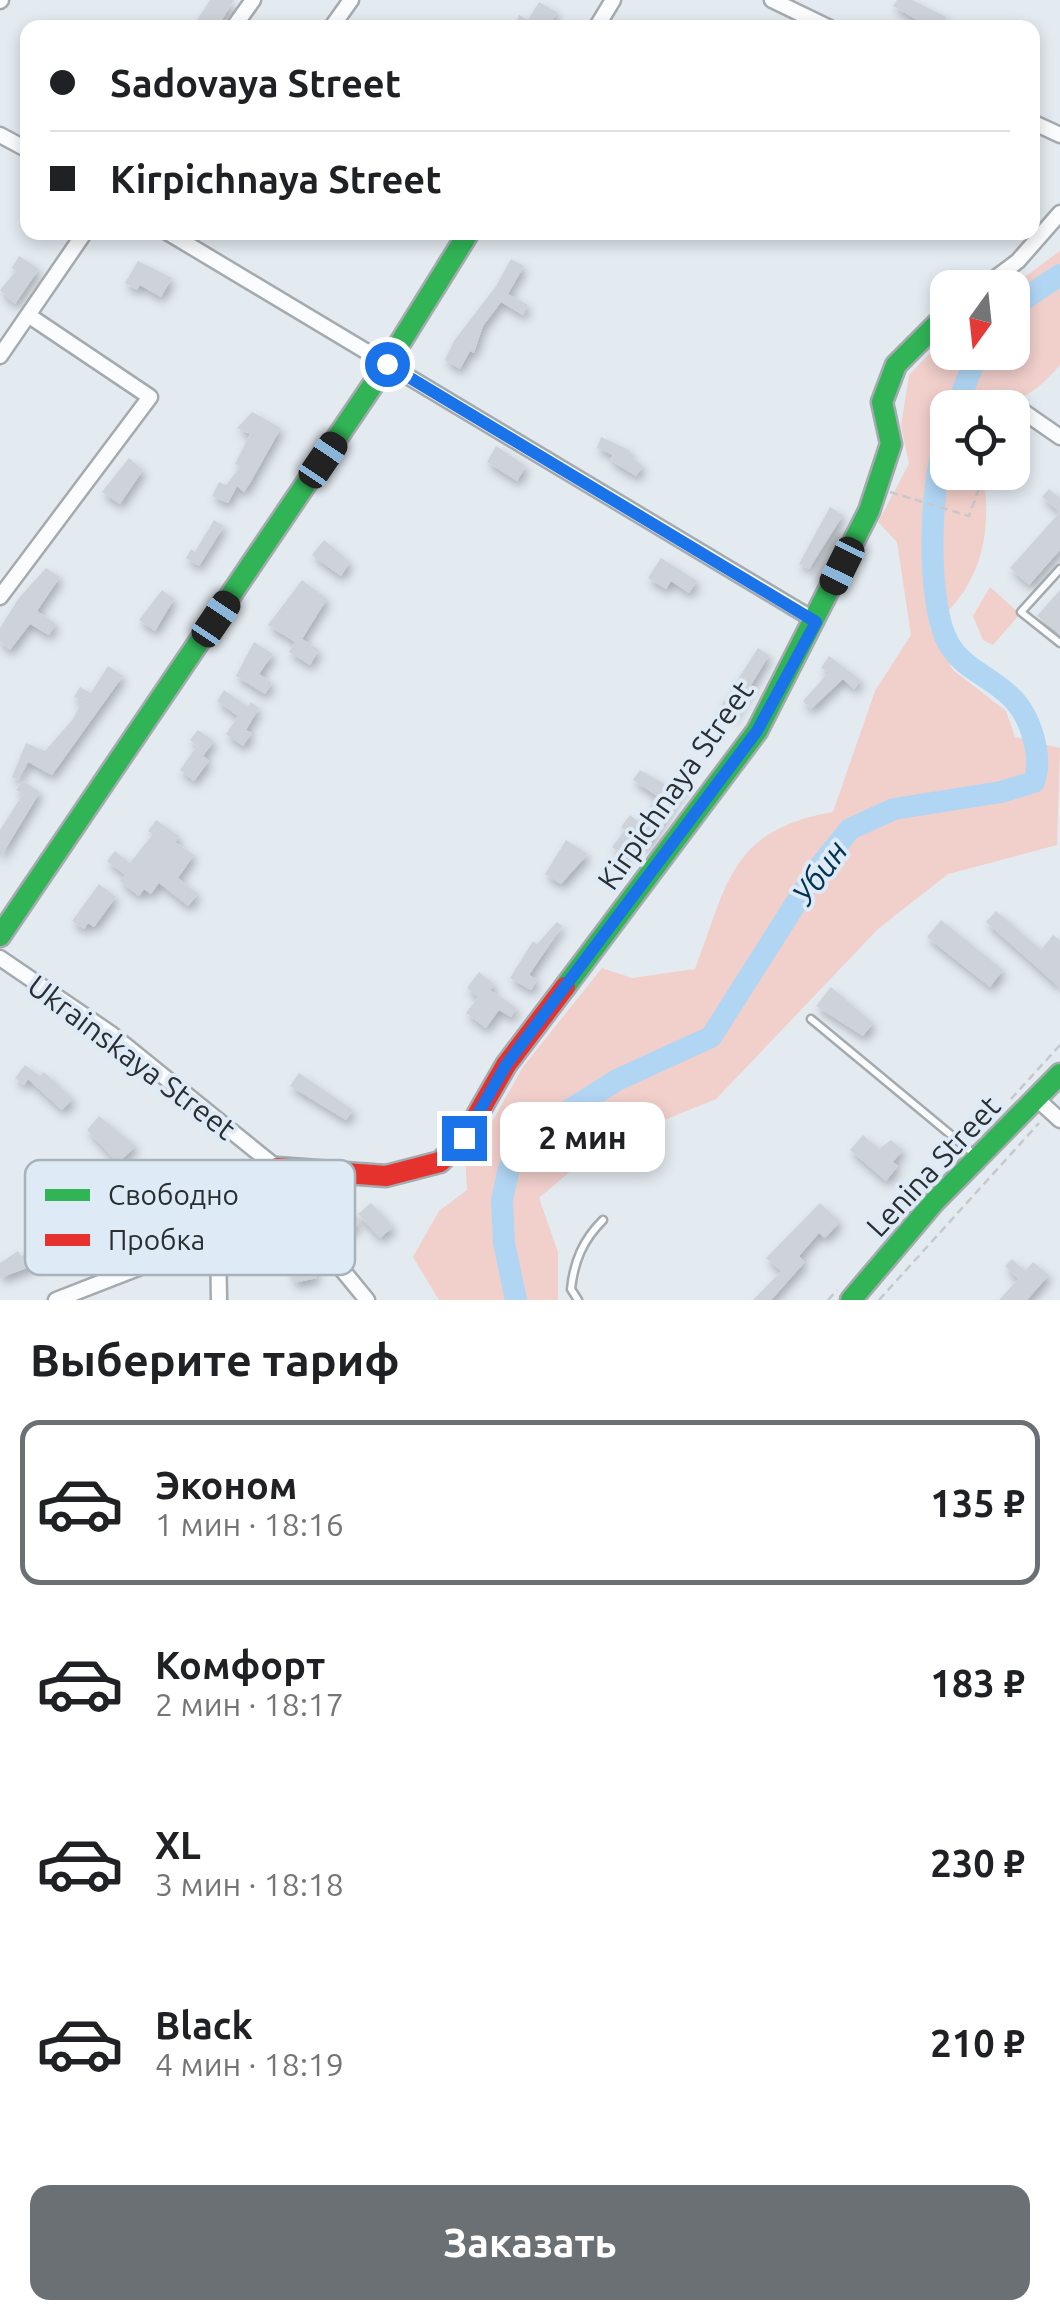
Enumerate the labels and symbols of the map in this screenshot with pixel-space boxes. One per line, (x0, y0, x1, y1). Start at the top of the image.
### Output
north arrow (930, 270, 1030, 370)
route start (365, 342, 410, 387)
car (294, 427, 352, 493)
car (815, 532, 869, 600)
car (187, 586, 245, 652)
street label: Kirpichnaya Street (590, 674, 760, 896)
water label: Убин (783, 833, 854, 912)
street label: Ukrainskaya Street (22, 968, 243, 1146)
street label: Lenina Street (859, 1089, 1007, 1243)
callout: 2 мин (499, 1103, 664, 1173)
route end (442, 1116, 487, 1161)
legend (25, 1160, 355, 1275)
text: Свободно (108, 1179, 239, 1210)
text: Пробка (108, 1224, 205, 1255)

